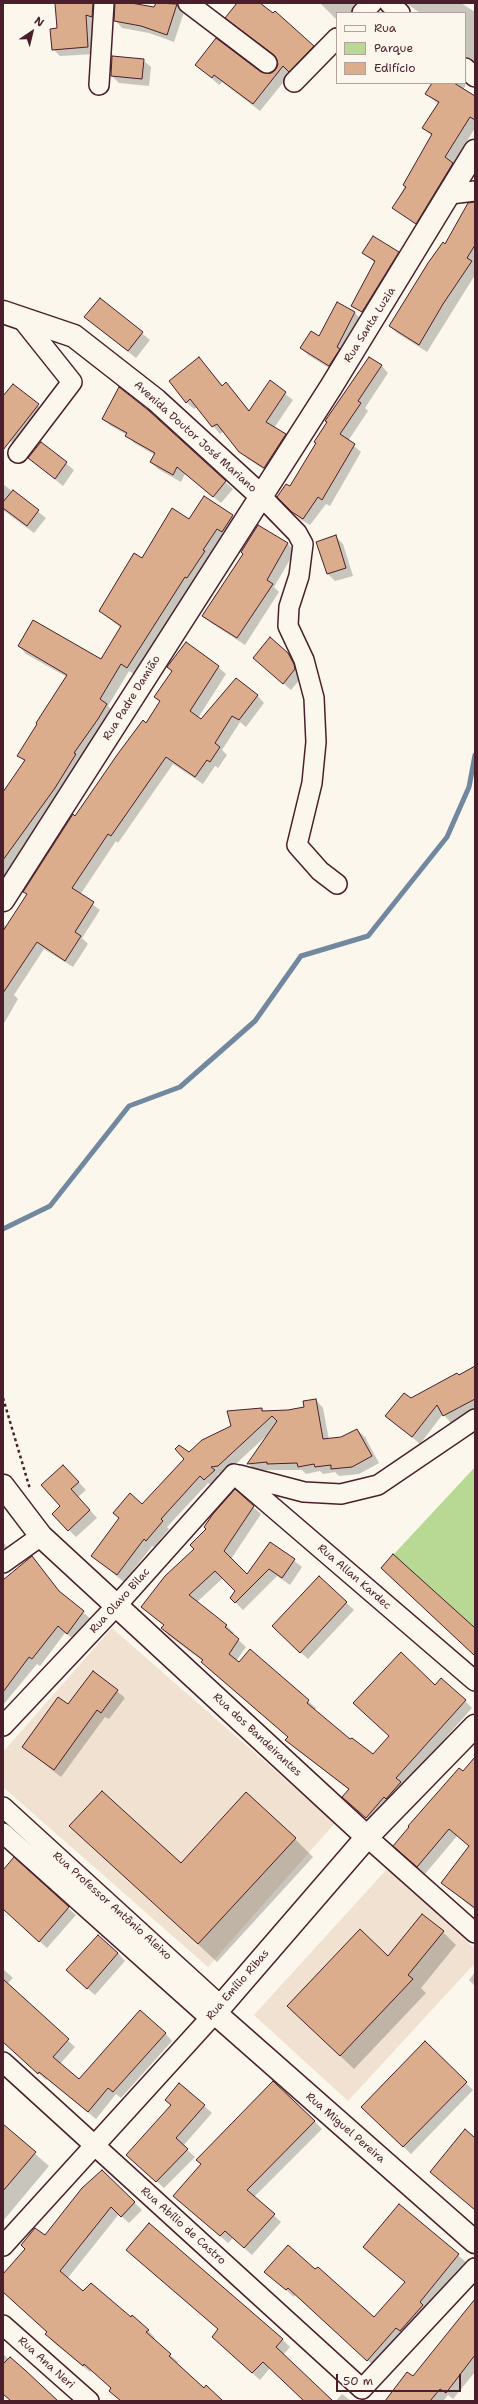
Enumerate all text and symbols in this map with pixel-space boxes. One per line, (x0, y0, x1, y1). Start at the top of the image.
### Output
north arrow (12, 12, 52, 52)
legend (336, 12, 466, 84)
text: N (31, 13, 47, 30)
text: Rua (374, 20, 396, 36)
text: Parque (374, 40, 413, 56)
text: Edifício (374, 60, 415, 76)
street label: Rua Santa Luzia (341, 285, 399, 365)
street label: Avenida Doutor José Mariano (131, 378, 259, 496)
street label: Rua Padre Damião (100, 653, 164, 743)
street label: Rua Allan Kardec (315, 1542, 393, 1612)
street label: Rua Olavo Bilac (87, 1566, 153, 1636)
street label: Rua dos Bandeirantes (210, 1690, 304, 1780)
street label: Rua Professor Antônio Aleixo (50, 1849, 174, 1963)
street label: Rua Emílio Ribas (204, 1947, 272, 2023)
street label: Rua Miguel Pereira (303, 2090, 387, 2166)
street label: Rua Abílio de Castro (138, 2184, 228, 2268)
street label: Rua Ana Neri (15, 2334, 77, 2392)
scale bar (338, 2366, 463, 2392)
text: 50 m (343, 2373, 373, 2389)

